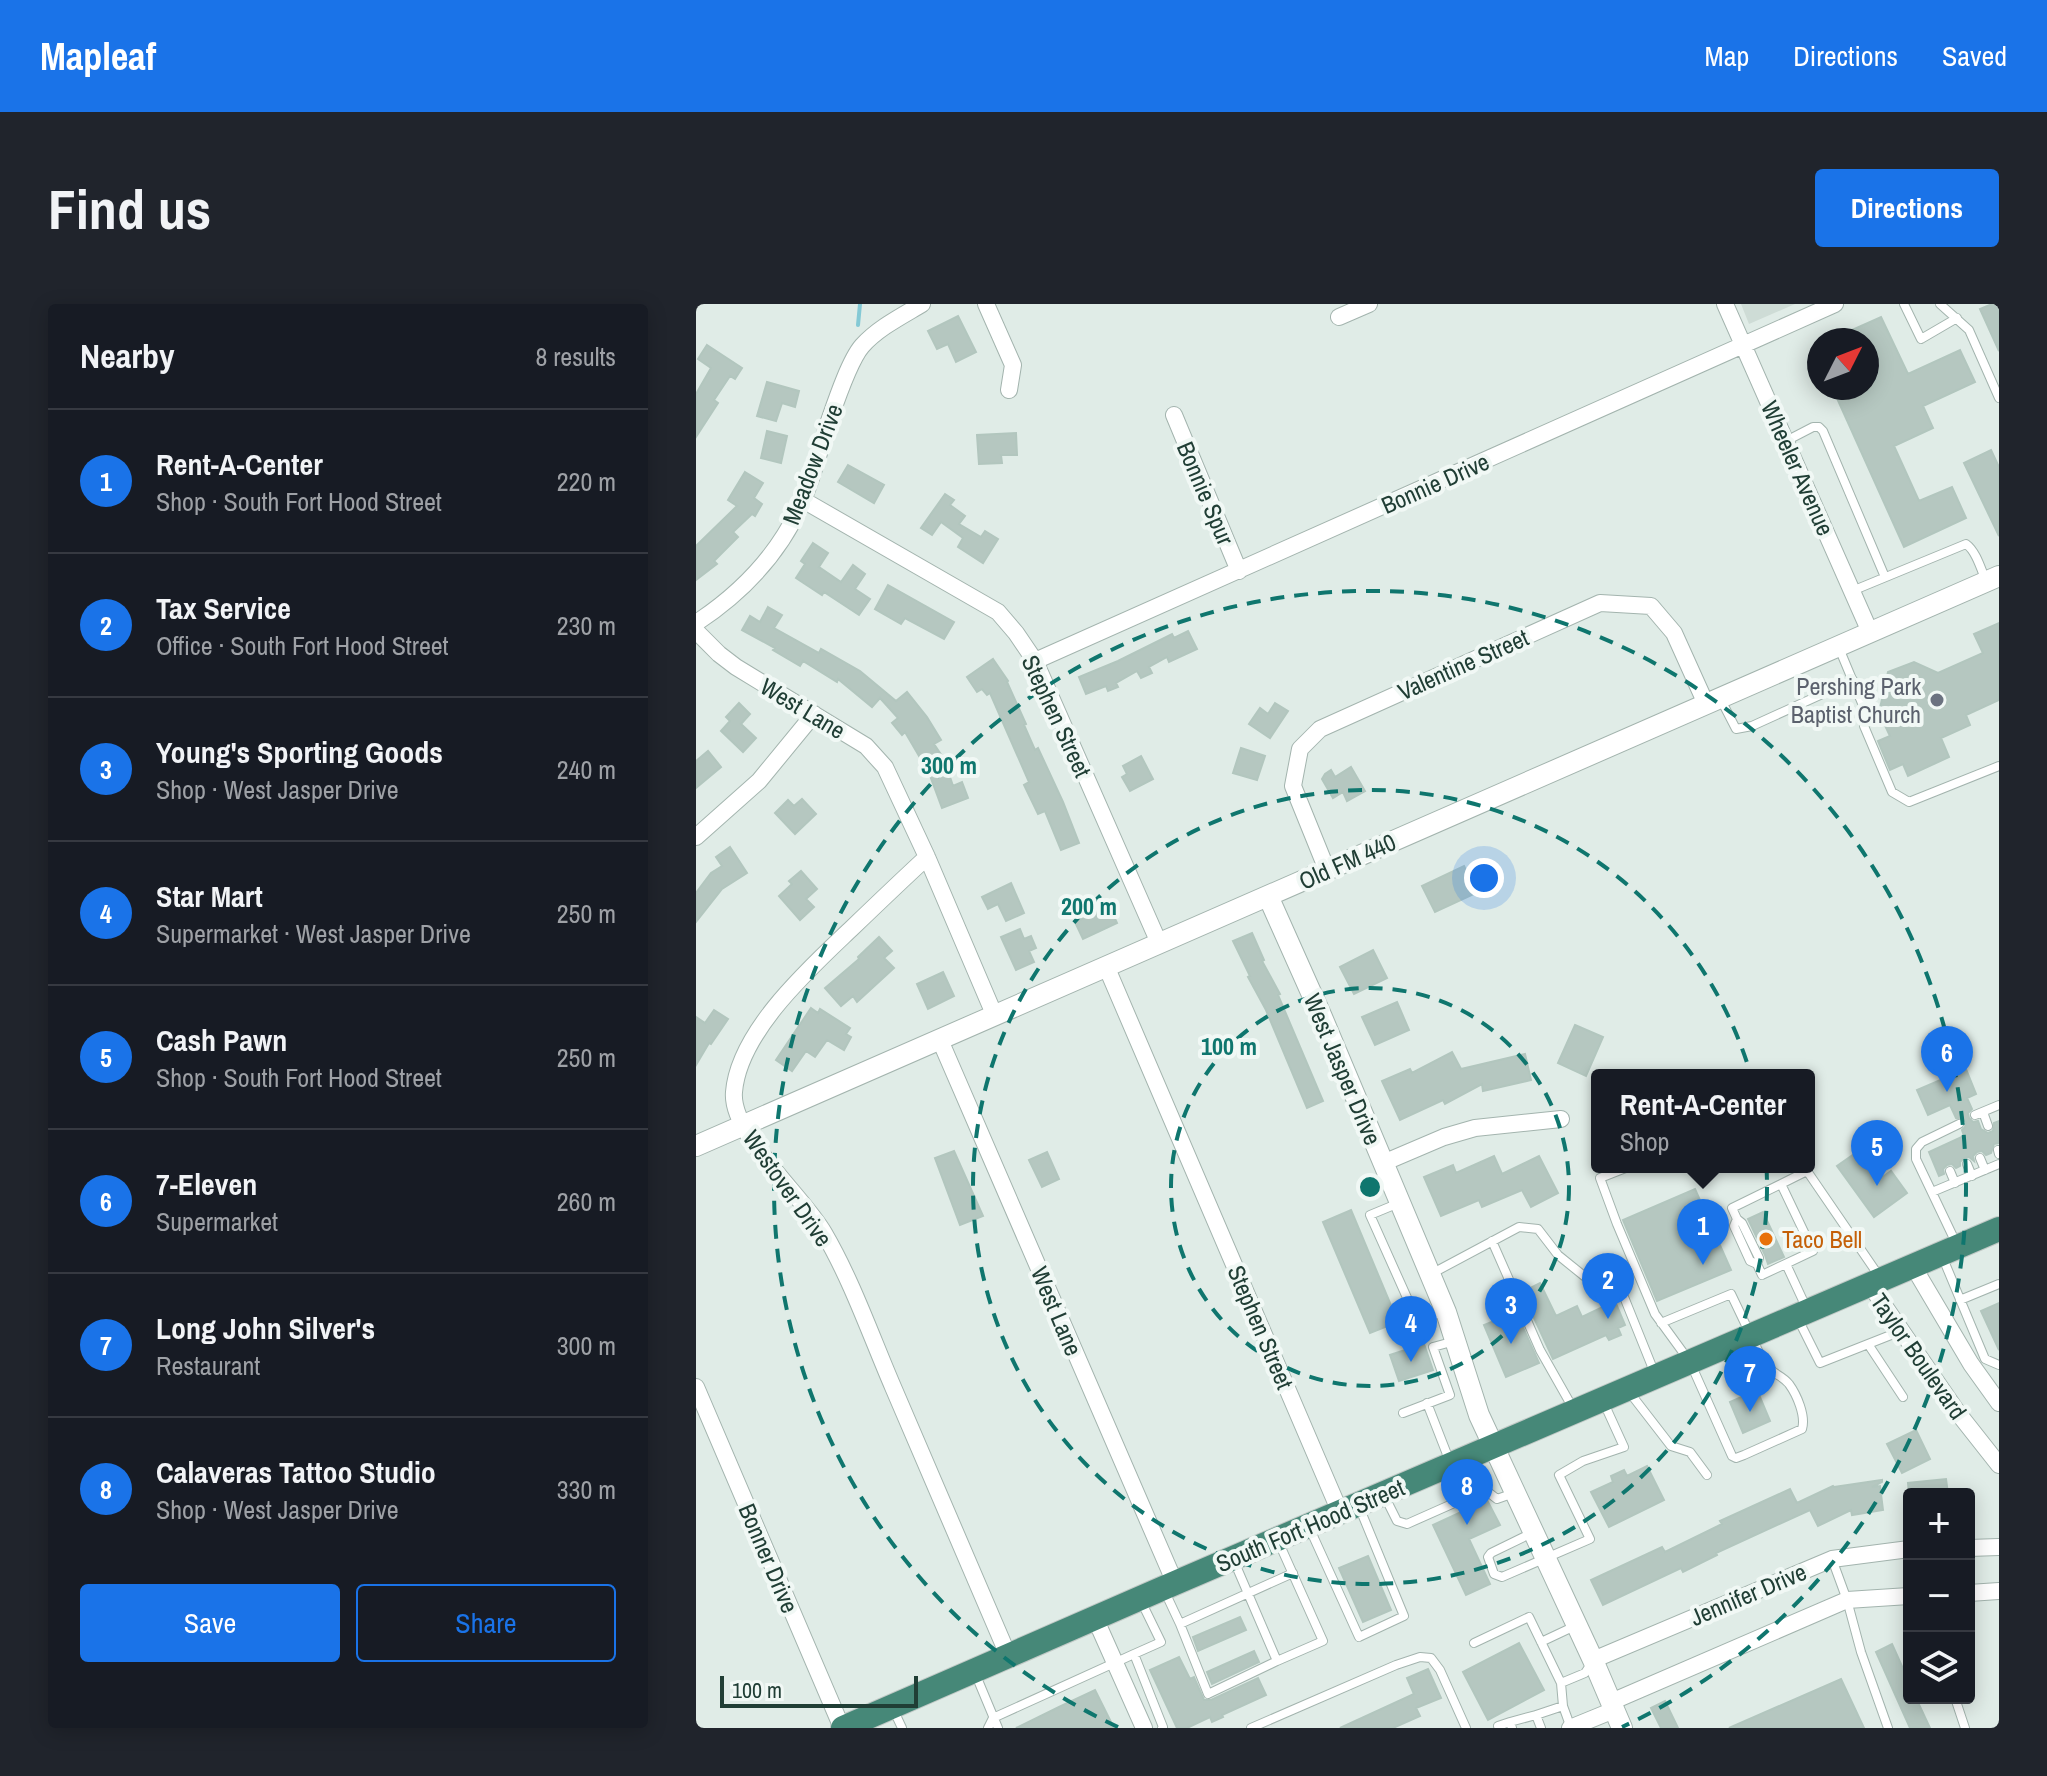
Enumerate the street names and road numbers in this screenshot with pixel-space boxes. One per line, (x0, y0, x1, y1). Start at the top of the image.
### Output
street label: Wheeler Avenue (1754, 396, 1842, 540)
street label: Meadow Drive (774, 399, 850, 529)
street label: Bonnie Spur (1170, 436, 1242, 550)
street label: Bonnie Drive (1376, 445, 1494, 521)
street label: Valentine Street (1393, 621, 1534, 707)
street label: Stephen Street (1015, 650, 1099, 783)
street label: West Lane (755, 670, 851, 746)
street label: Old FM 440 (1294, 825, 1400, 897)
street label: West Jasper Drive (1297, 988, 1389, 1150)
street label: Westover Drive (736, 1123, 840, 1253)
street label: Stephen Street (1221, 1260, 1302, 1394)
street label: West Lane (1024, 1262, 1090, 1360)
street label: Taylor Boulevard (1864, 1287, 1974, 1425)
street label: South Fort Hood Street (1211, 1471, 1409, 1579)
street label: Bonner Drive (732, 1498, 806, 1618)
street label: Jennifer Drive (1685, 1555, 1811, 1633)

